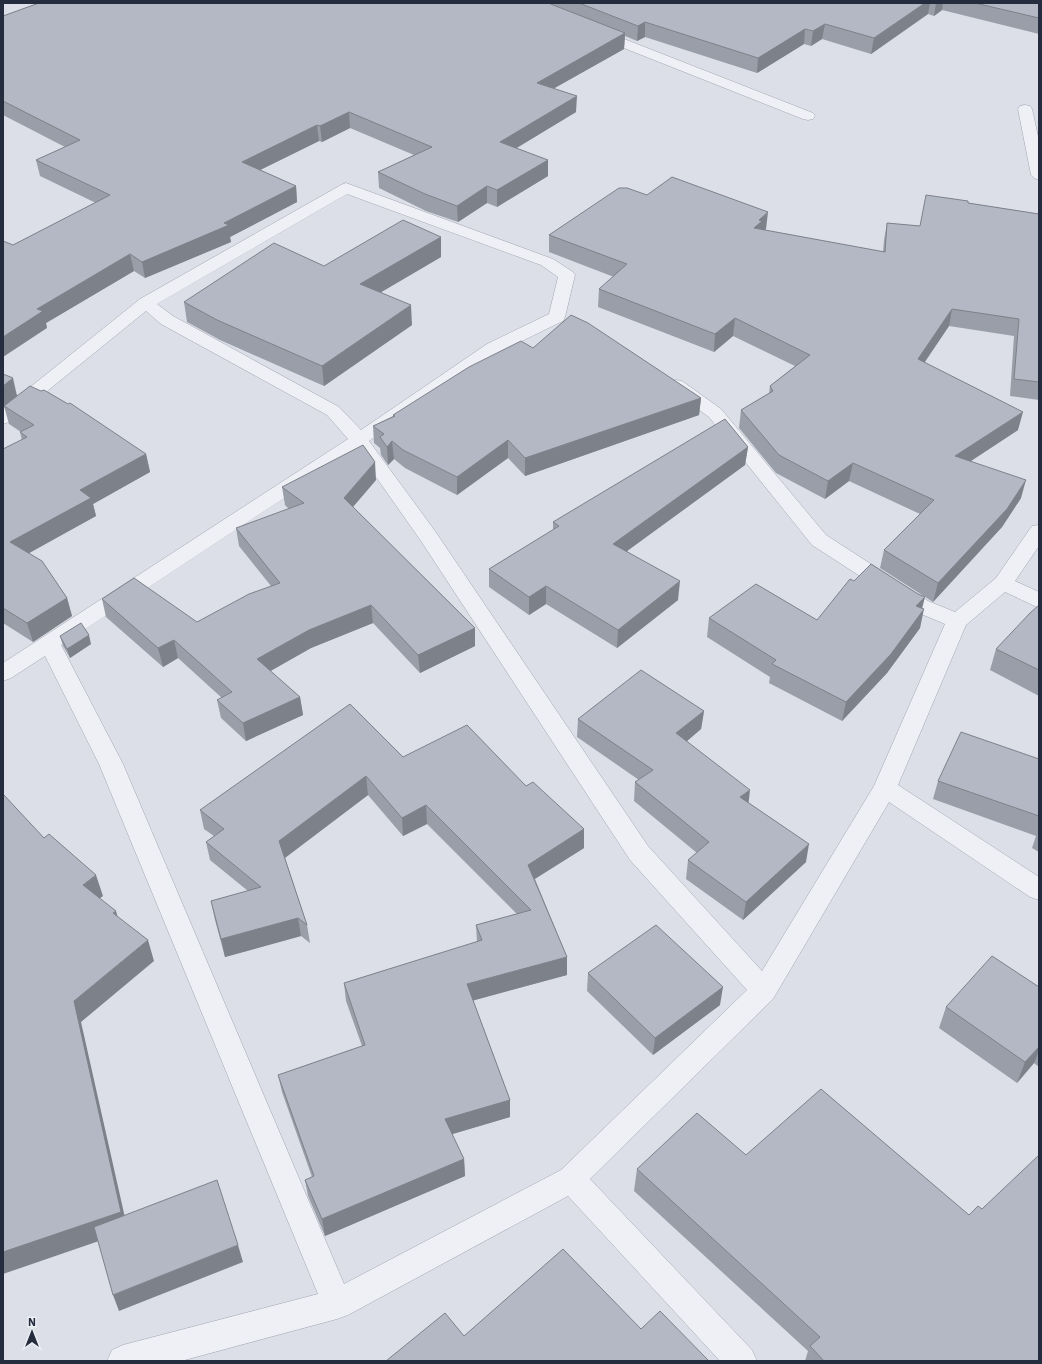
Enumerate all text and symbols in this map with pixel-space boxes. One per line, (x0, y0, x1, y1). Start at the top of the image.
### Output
north arrow (12, 1312, 52, 1352)
text: N (28, 1315, 36, 1329)

